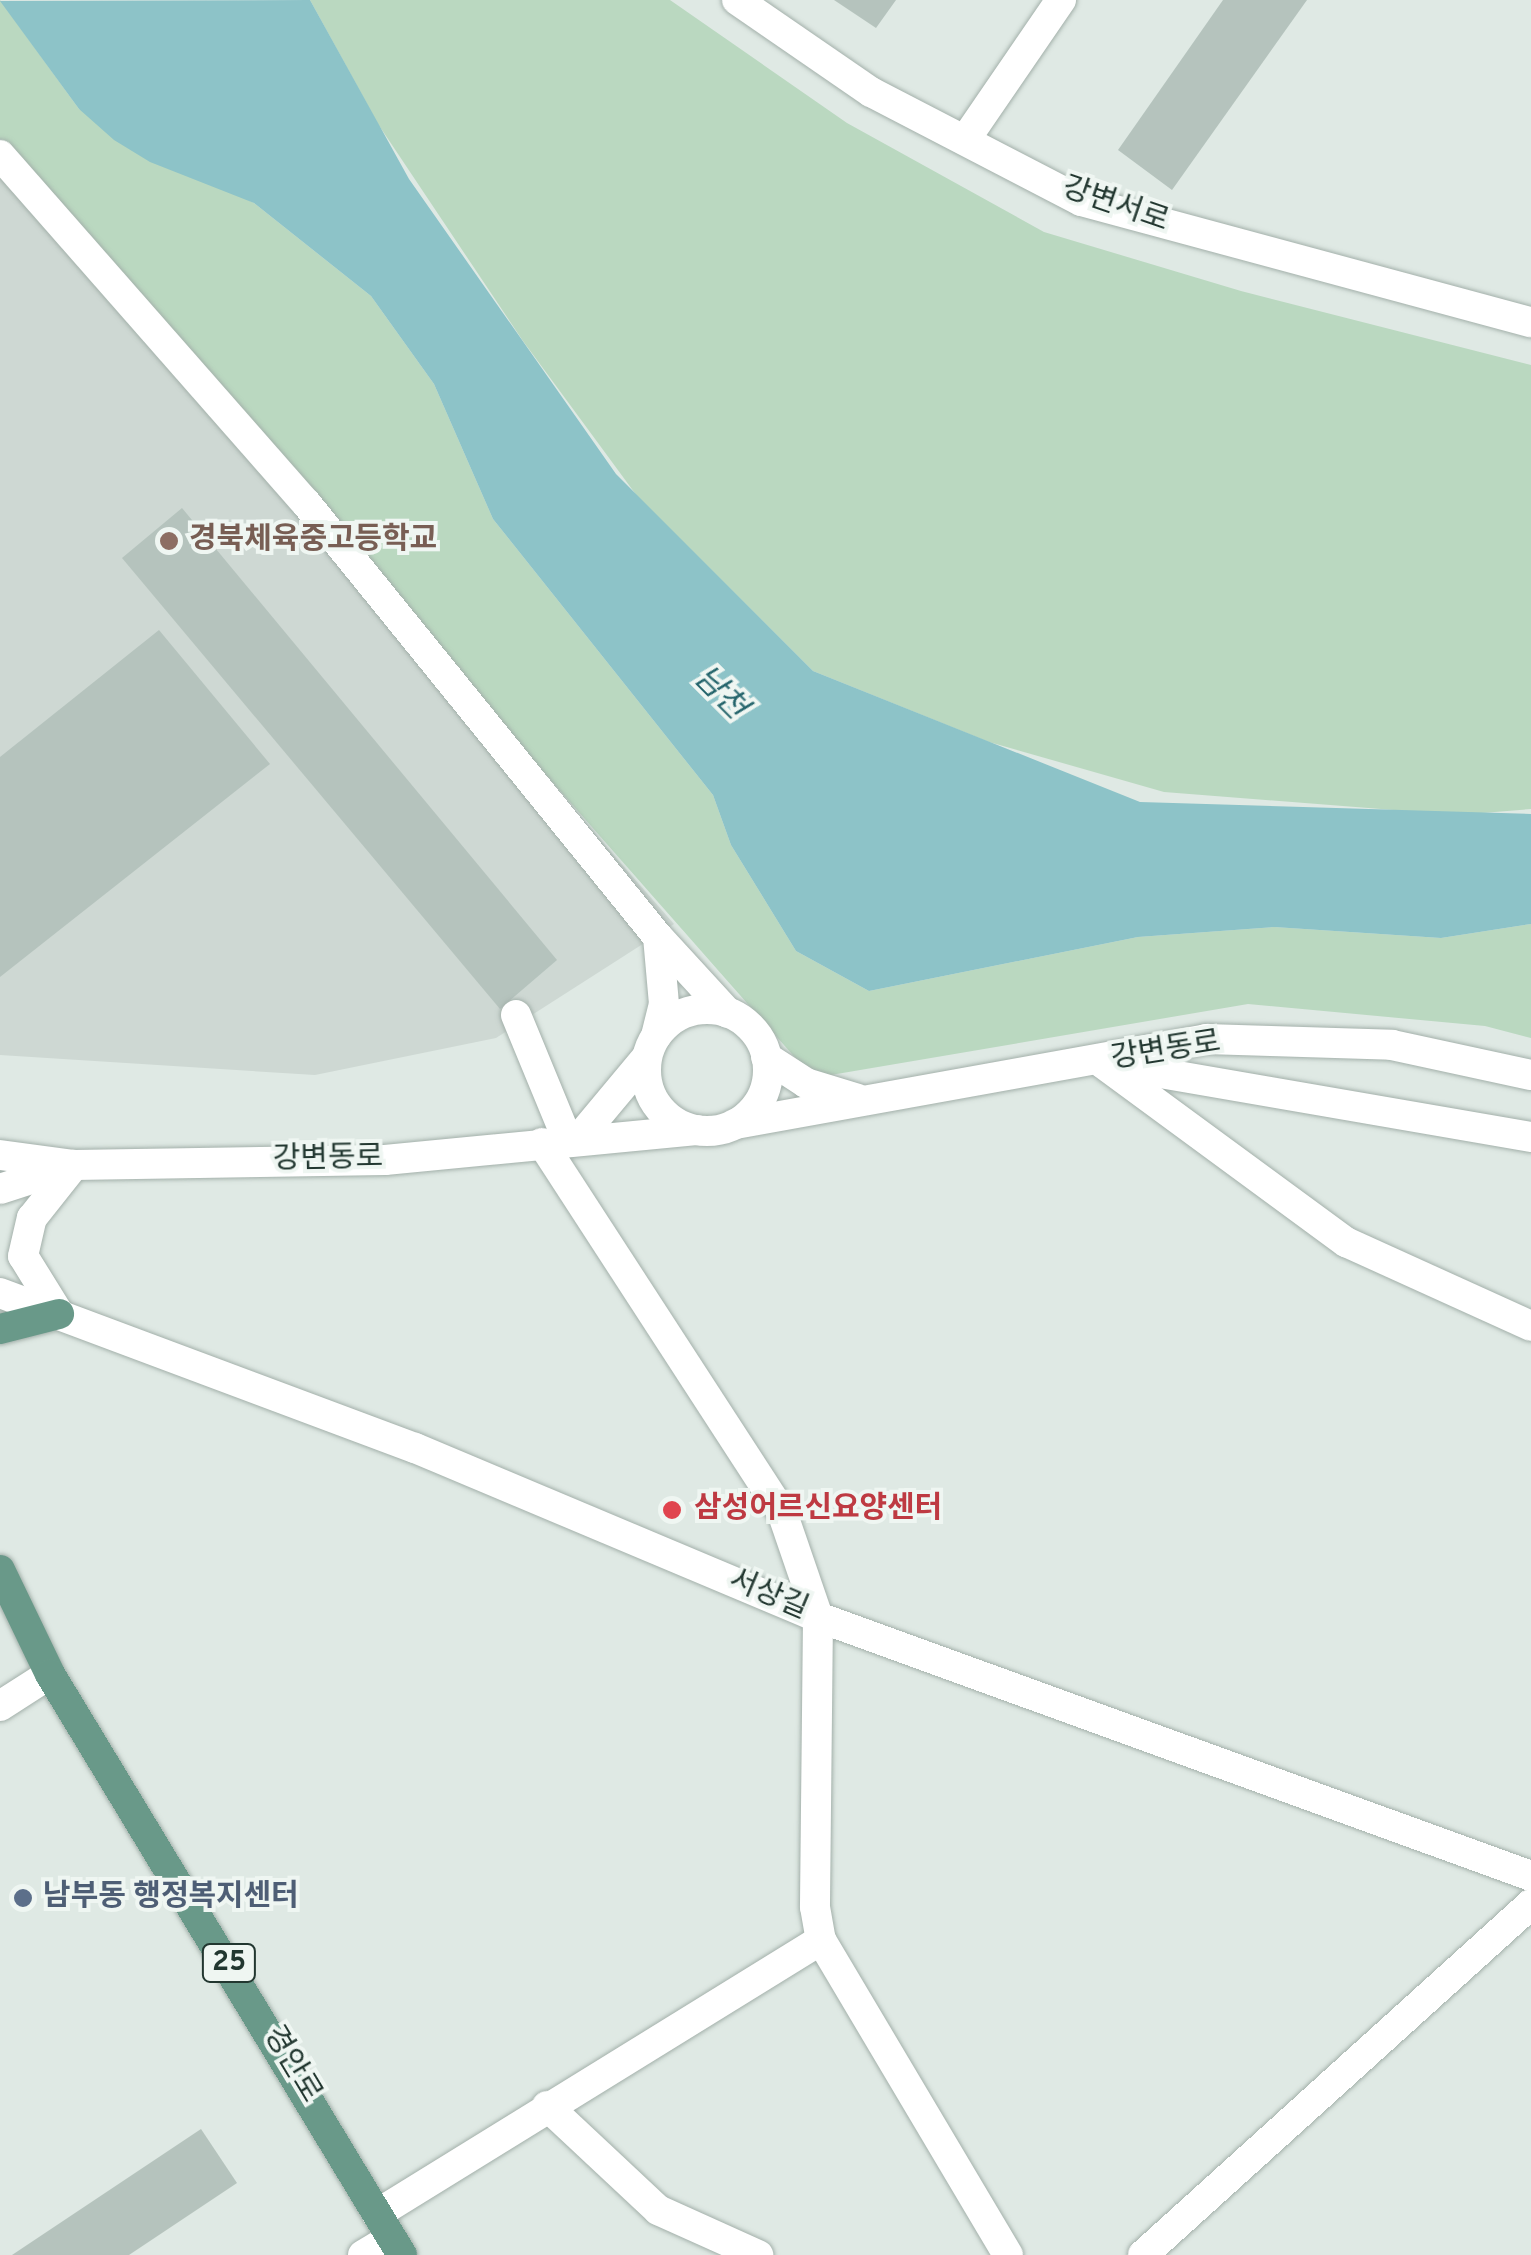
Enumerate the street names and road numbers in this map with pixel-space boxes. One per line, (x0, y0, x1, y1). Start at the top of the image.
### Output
street label: 강변서로 (1057, 171, 1173, 241)
street label: 강변동로 (1109, 1026, 1223, 1078)
street label: 강변동로 (272, 1141, 384, 1179)
street label: 서상길 (723, 1563, 813, 1629)
road number: 25 (202, 1940, 256, 1986)
street label: 경안로 (254, 2020, 328, 2110)

